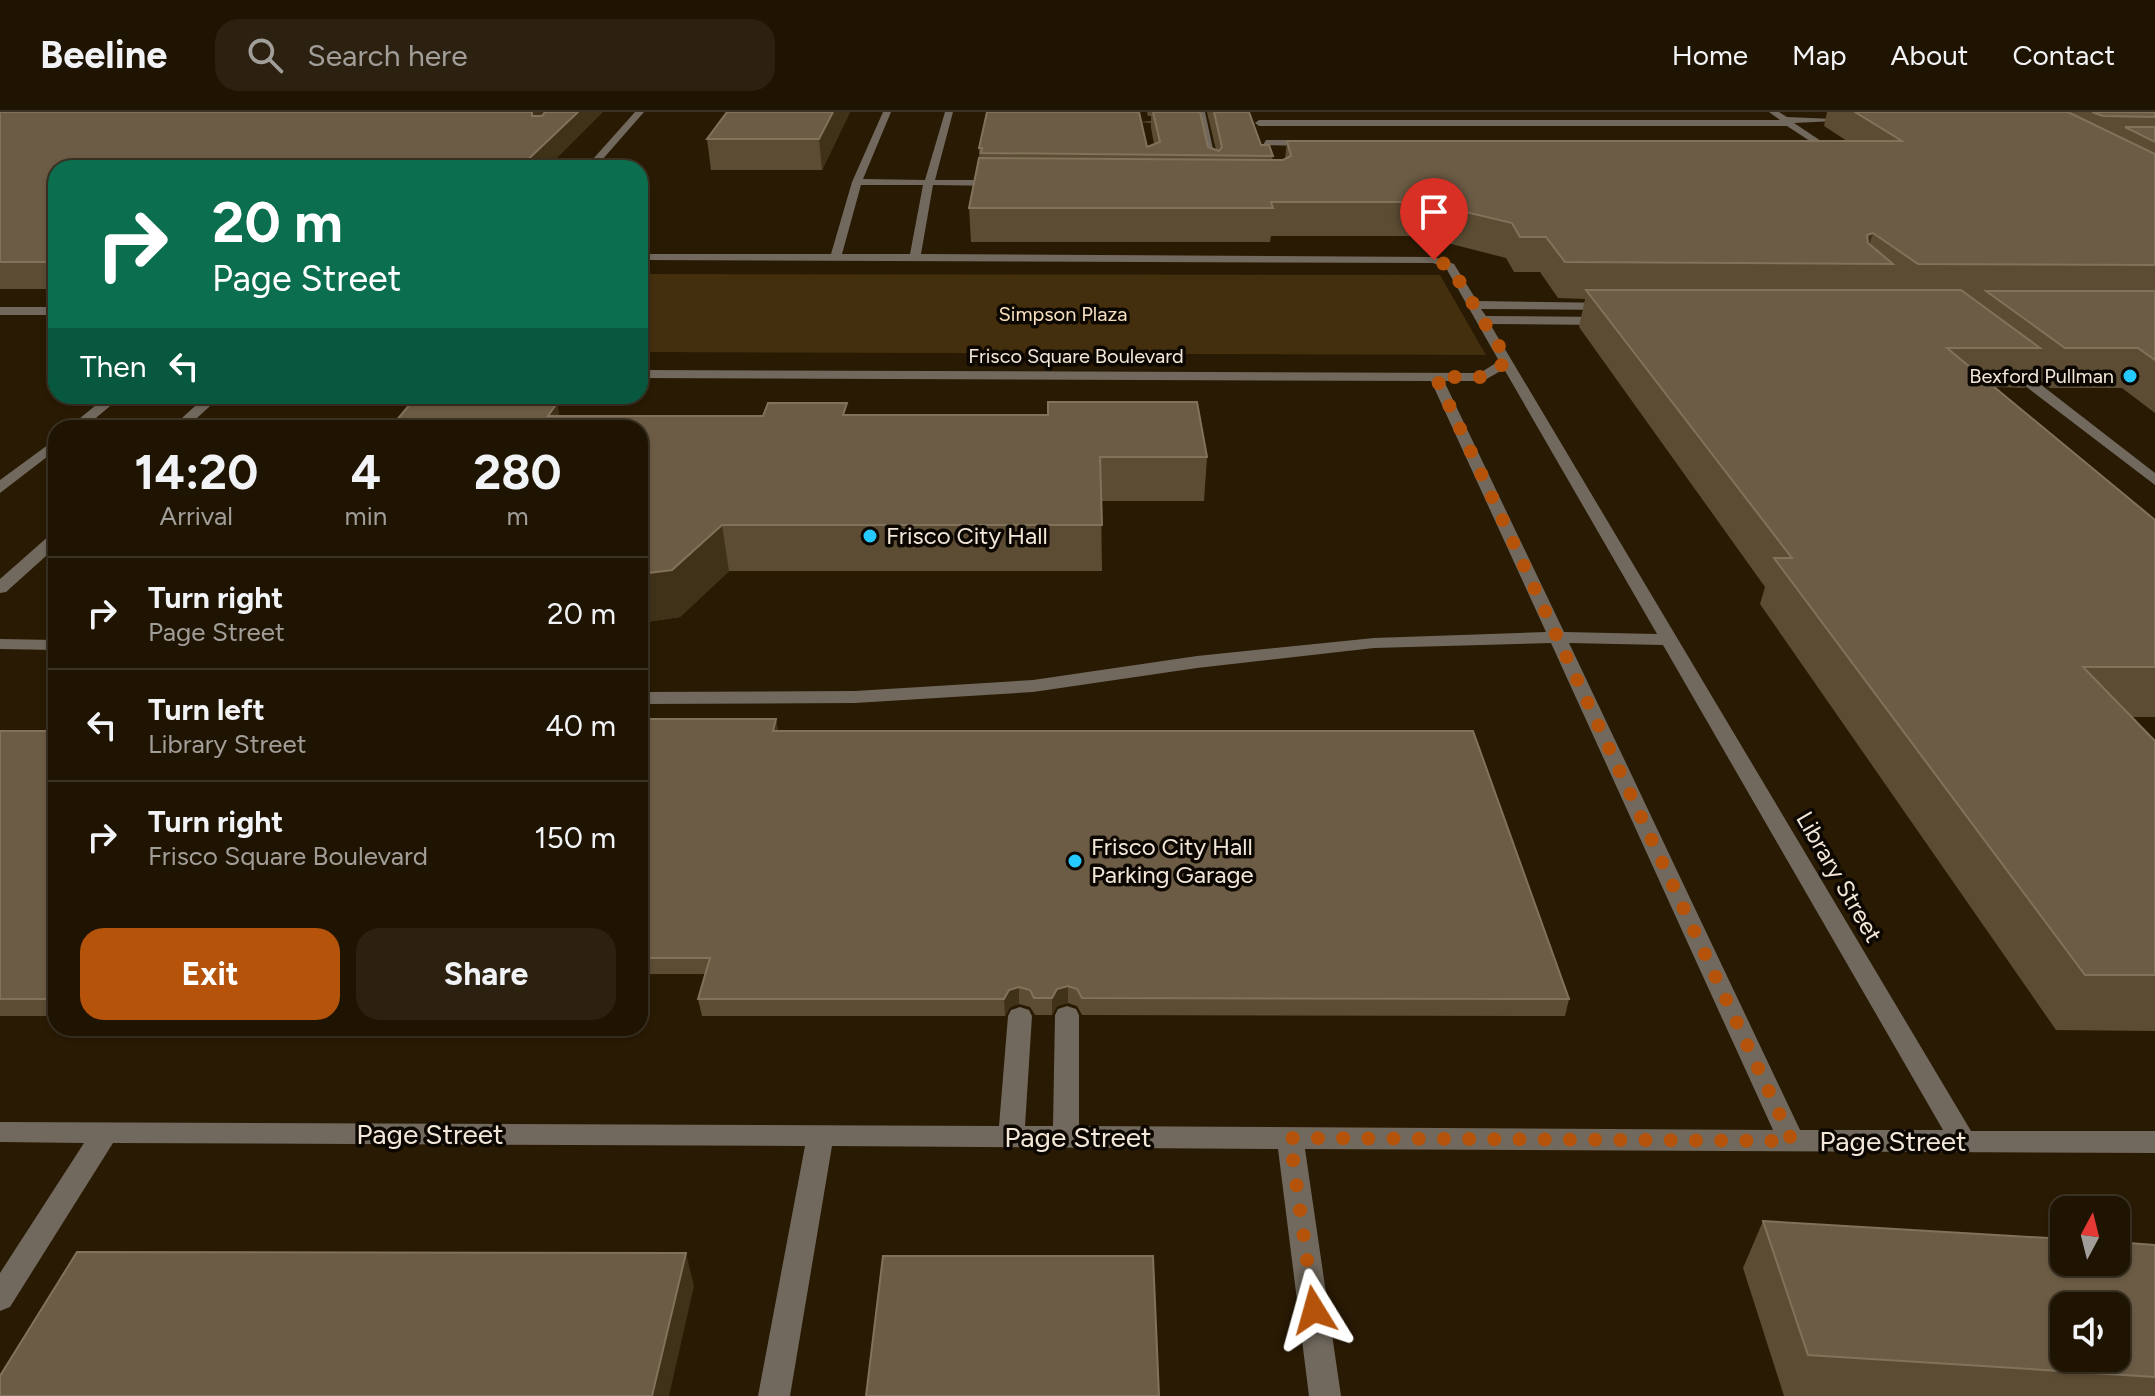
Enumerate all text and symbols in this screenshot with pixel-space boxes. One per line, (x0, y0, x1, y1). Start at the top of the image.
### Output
search box (215, 19, 775, 91)
text: Beeline (40, 32, 167, 78)
icon: search (243, 33, 287, 77)
text: Search here (307, 37, 468, 74)
text: Home (1672, 38, 1748, 72)
text: Map (1792, 38, 1847, 72)
text: About (1891, 38, 1968, 72)
text: Contact (2012, 38, 2115, 72)
pin (1400, 178, 1468, 260)
text: 20 m (212, 189, 343, 256)
icon: arrive (1412, 190, 1456, 234)
icon: right (80, 192, 184, 296)
text: Page Street (212, 257, 401, 300)
park label: Simpson Plaza (999, 302, 1127, 326)
icon: left (162, 344, 206, 388)
street label: Frisco Square Boulevard (968, 344, 1184, 368)
text: Then (80, 348, 146, 385)
place label: Bexford Pullman (1969, 364, 2114, 388)
marker: Bexford Pullman (2121, 367, 2139, 385)
text: 14:20 (134, 443, 258, 501)
text: 4 (351, 443, 381, 501)
text: 280 (473, 443, 562, 501)
text: Arrival (160, 500, 233, 532)
text: min (345, 500, 387, 532)
text: m (507, 500, 529, 532)
place label: Frisco City Hall (886, 521, 1048, 550)
marker: Frisco City Hall (861, 527, 879, 545)
text: Turn right (148, 579, 283, 616)
icon: right (80, 591, 124, 635)
text: 20 m (547, 595, 616, 632)
text: Page Street (148, 616, 285, 648)
text: Turn left (148, 691, 265, 728)
icon: left (80, 703, 124, 747)
text: 40 m (545, 707, 616, 744)
text: Library Street (148, 728, 307, 760)
text: Turn right (148, 803, 283, 840)
street label: Library Street (1790, 806, 1889, 947)
icon: right (80, 815, 124, 859)
text: 150 m (534, 819, 616, 856)
place label: Frisco City Hall Parking Garage (1091, 832, 1254, 889)
text: Frisco Square Boulevard (148, 840, 428, 872)
marker: Frisco City Hall Parking Garage (1066, 852, 1084, 870)
button: Exit (80, 928, 340, 1020)
button: Share (356, 928, 616, 1020)
street label: Page Street (356, 1117, 504, 1151)
street label: Page Street (1004, 1120, 1152, 1154)
street label: Page Street (1819, 1124, 1967, 1158)
north arrow (2050, 1196, 2130, 1276)
map controls (2050, 1196, 2130, 1372)
position arrow (1272, 1268, 1356, 1352)
button: sound (2050, 1292, 2130, 1372)

